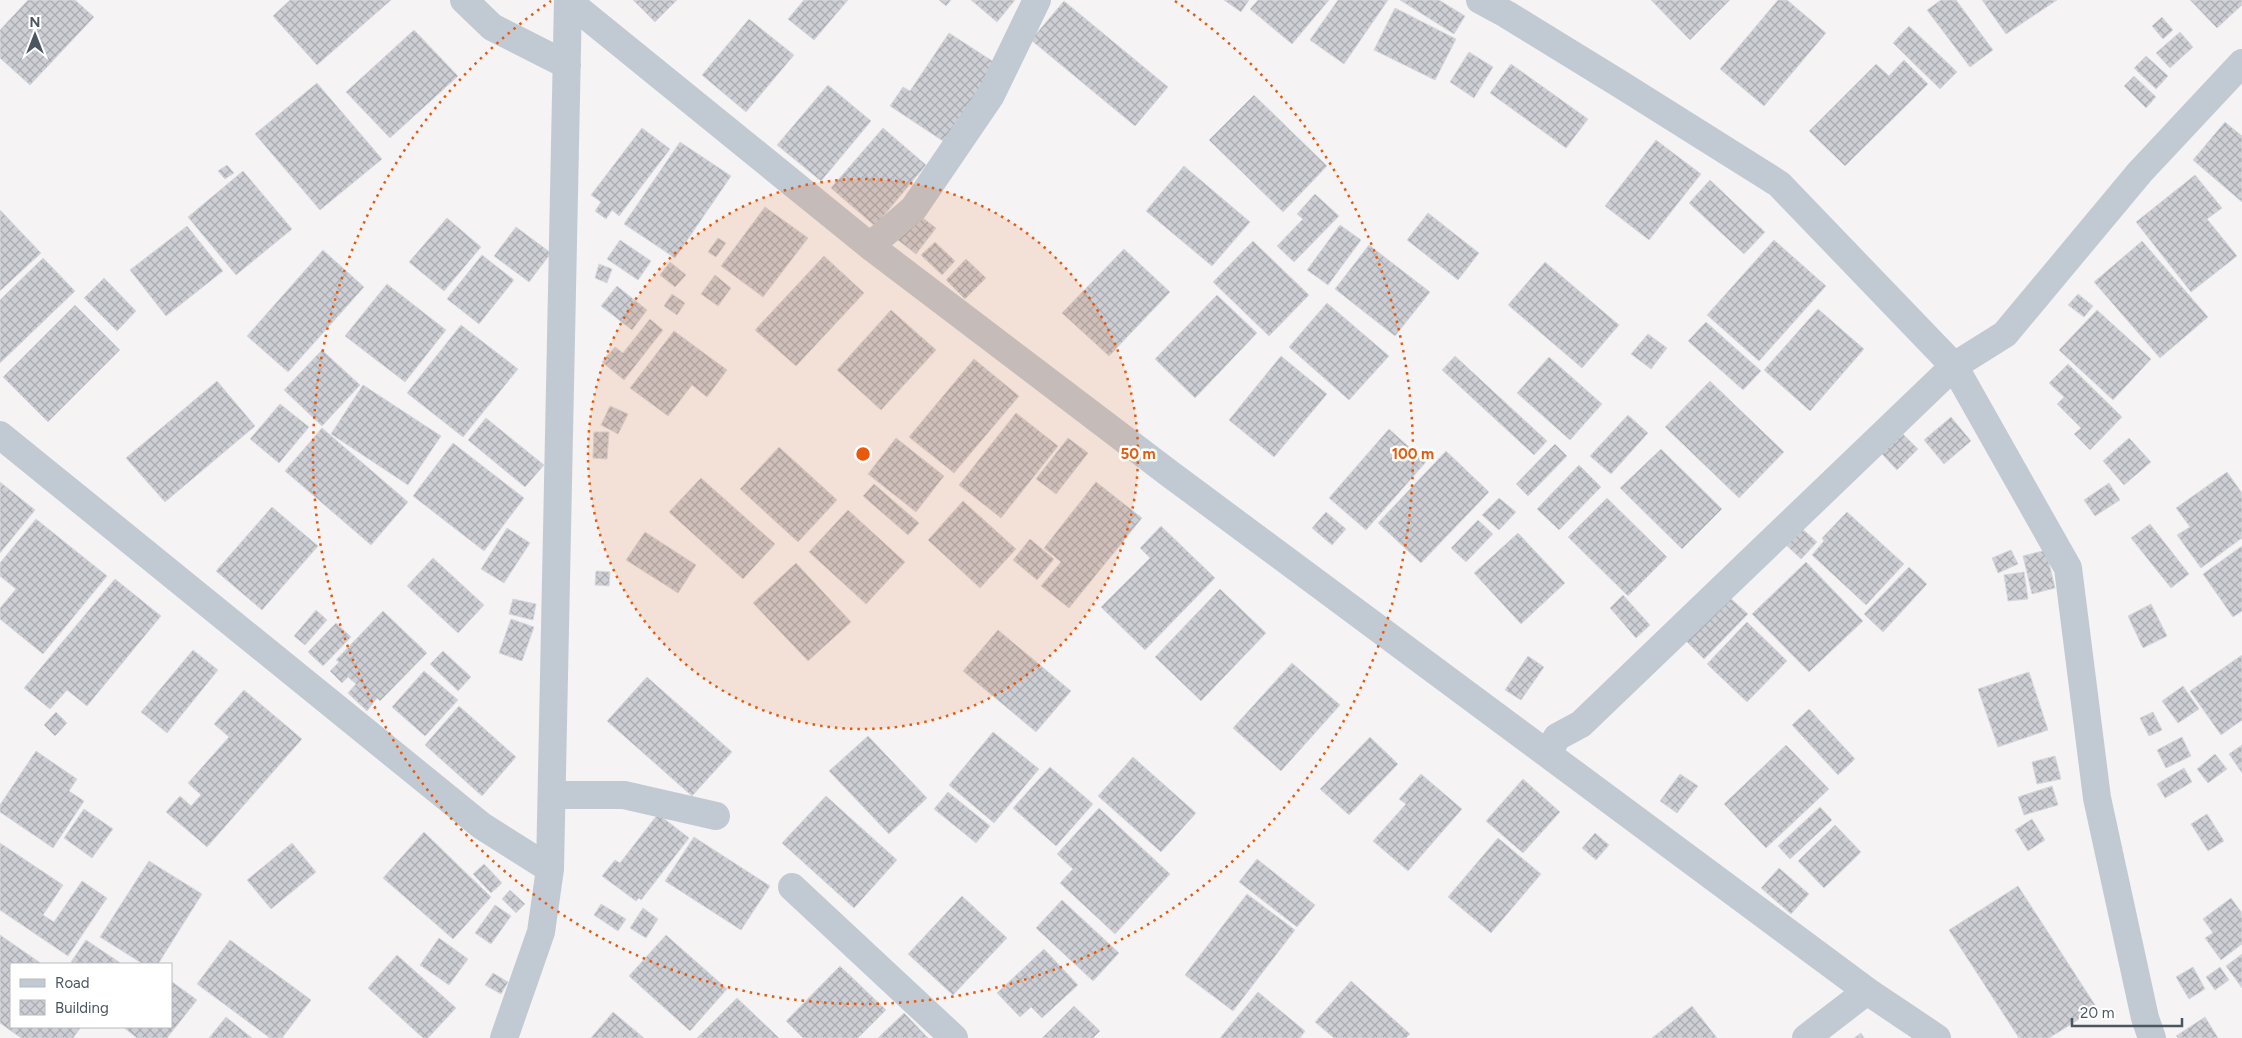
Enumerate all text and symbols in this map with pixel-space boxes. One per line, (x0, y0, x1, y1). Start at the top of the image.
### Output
north arrow (10, 10, 60, 60)
text: N (30, 14, 40, 31)
centre of rings (854, 445, 872, 463)
text: 50 m (1120, 445, 1156, 463)
text: 100 m (1392, 445, 1434, 463)
legend (10, 963, 172, 1028)
text: Road (55, 974, 90, 992)
scale bar (2072, 996, 2182, 1028)
text: Building (55, 999, 109, 1017)
text: 20 m (2080, 1004, 2114, 1022)

